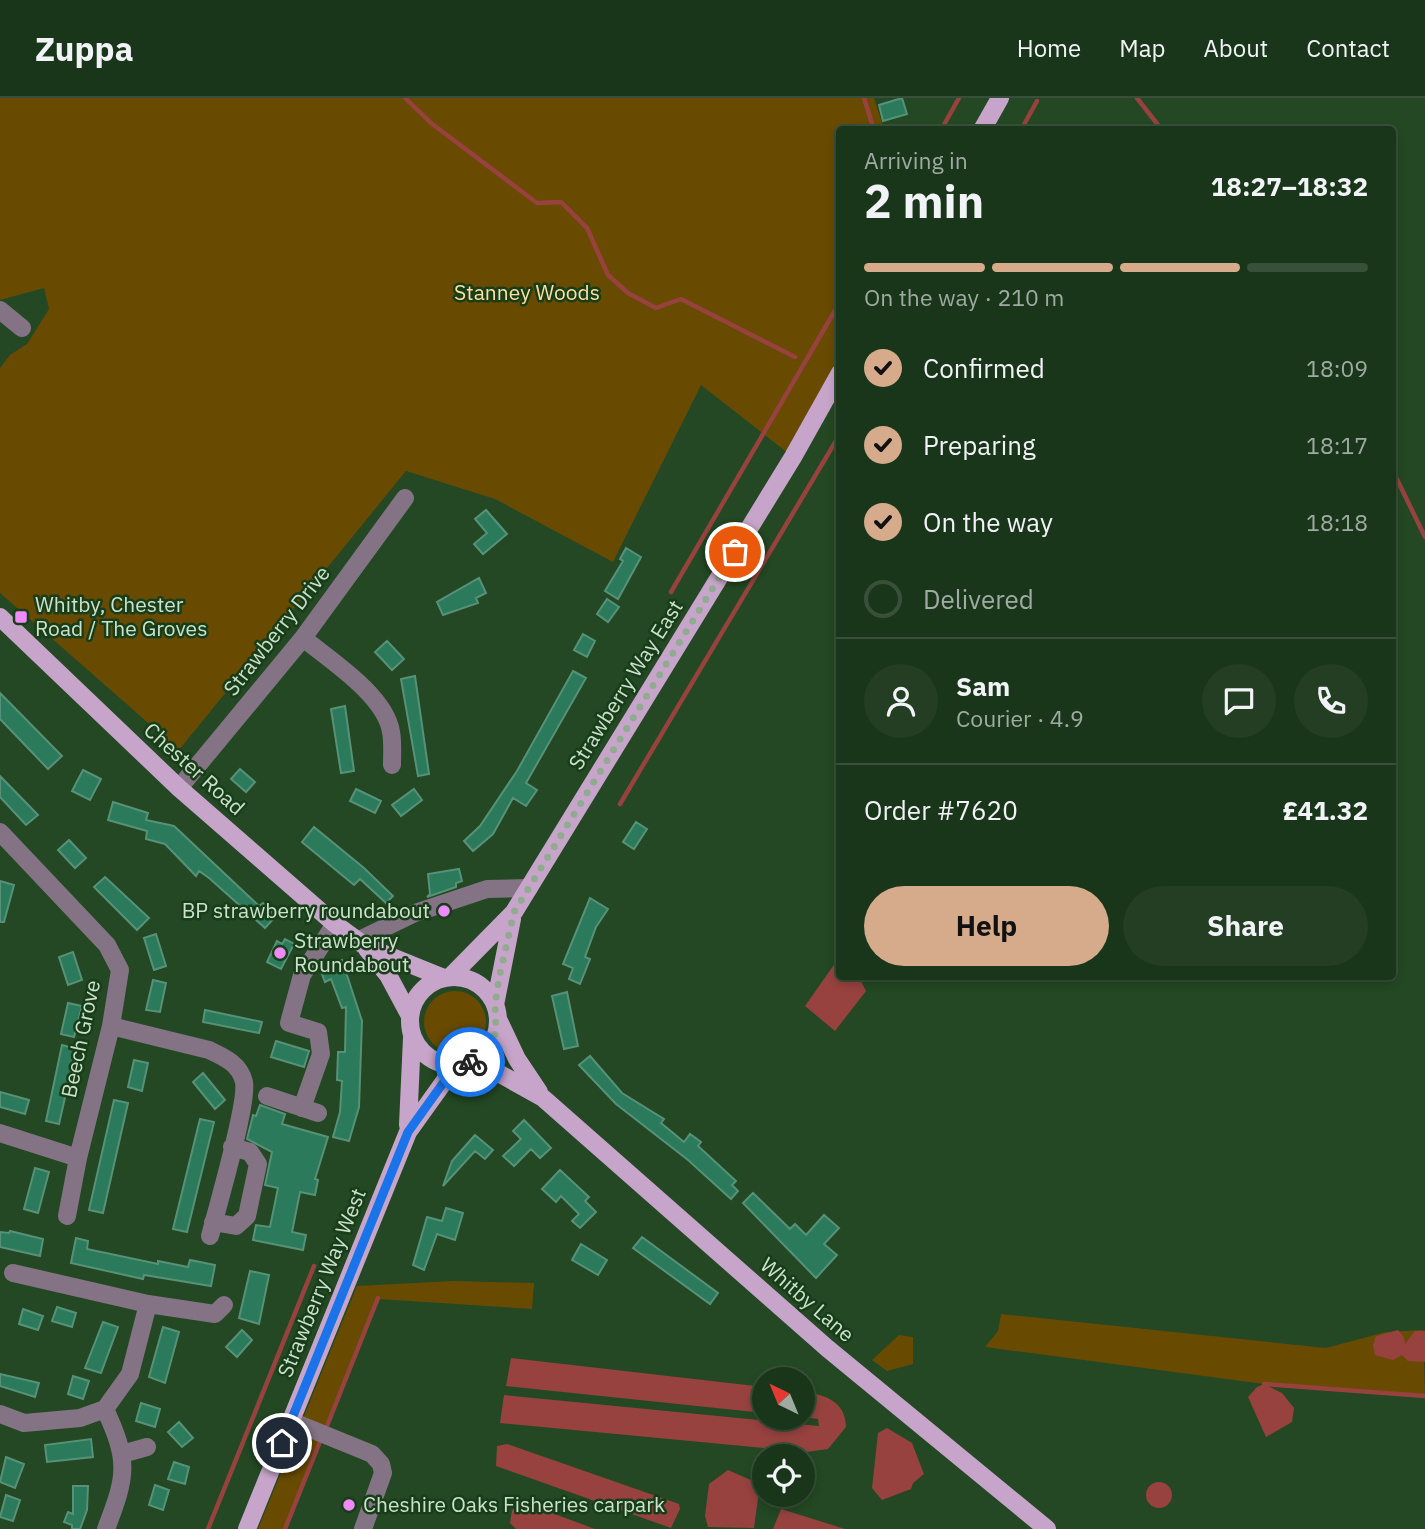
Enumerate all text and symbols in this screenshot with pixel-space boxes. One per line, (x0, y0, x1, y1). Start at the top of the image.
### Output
text: Zuppa (35, 27, 133, 70)
text: Home (1017, 32, 1081, 64)
text: Map (1119, 32, 1165, 64)
text: About (1203, 32, 1268, 64)
text: Contact (1306, 32, 1390, 64)
text: Arriving in (864, 145, 968, 175)
text: 18:27–18:32 (1211, 169, 1368, 203)
text: 2 min (864, 171, 984, 231)
park label: Stanney Woods (454, 278, 600, 306)
text: On the way · 210 m (864, 282, 1064, 312)
icon: check (864, 349, 902, 387)
text: Confirmed (923, 351, 1045, 385)
text: 18:09 (1306, 353, 1368, 383)
icon: check (864, 426, 902, 464)
text: Preparing (923, 428, 1036, 462)
text: 18:17 (1306, 430, 1368, 460)
icon: check (864, 503, 902, 541)
text: On the way (923, 505, 1053, 539)
text: 18:18 (1306, 507, 1368, 537)
pin (705, 522, 765, 582)
icon: bag (716, 533, 754, 571)
street label: Strawberry Drive (217, 560, 336, 701)
text: Delivered (923, 582, 1034, 616)
place label: Whitby, Chester Road / The Groves (35, 590, 207, 642)
street label: Strawberry Way East (562, 594, 689, 775)
marker: Whitby, Chester Road / The Groves (13, 609, 29, 625)
button: person (864, 664, 938, 738)
button: chat (1202, 664, 1276, 738)
button: phone (1294, 664, 1368, 738)
text: Sam (956, 669, 1010, 703)
text: Courier · 4.9 (956, 703, 1084, 733)
street label: Chester Road (138, 716, 251, 821)
text: Order #7620 (864, 793, 1018, 827)
text: £41.32 (1282, 793, 1368, 827)
button: Help (864, 886, 1109, 966)
button: Share (1123, 886, 1368, 966)
place label: BP strawberry roundabout (182, 896, 430, 924)
marker: BP strawberry roundabout (436, 903, 452, 919)
place label: Strawberry Roundabout (294, 926, 409, 978)
marker: Strawberry Roundabout (272, 945, 288, 961)
street label: Beech Grove (54, 977, 106, 1100)
courier (435, 1027, 505, 1097)
icon: bike (451, 1043, 489, 1081)
street label: Strawberry Way West (270, 1184, 372, 1381)
street label: Whitby Lane (755, 1251, 861, 1348)
north arrow (752, 1367, 816, 1430)
map controls (752, 1367, 815, 1507)
pin (252, 1413, 312, 1473)
icon: home (263, 1424, 301, 1462)
button: locate (752, 1444, 815, 1507)
place label: Cheshire Oaks Fisheries carpark (363, 1490, 665, 1518)
marker: Cheshire Oaks Fisheries carpark (341, 1497, 357, 1513)

